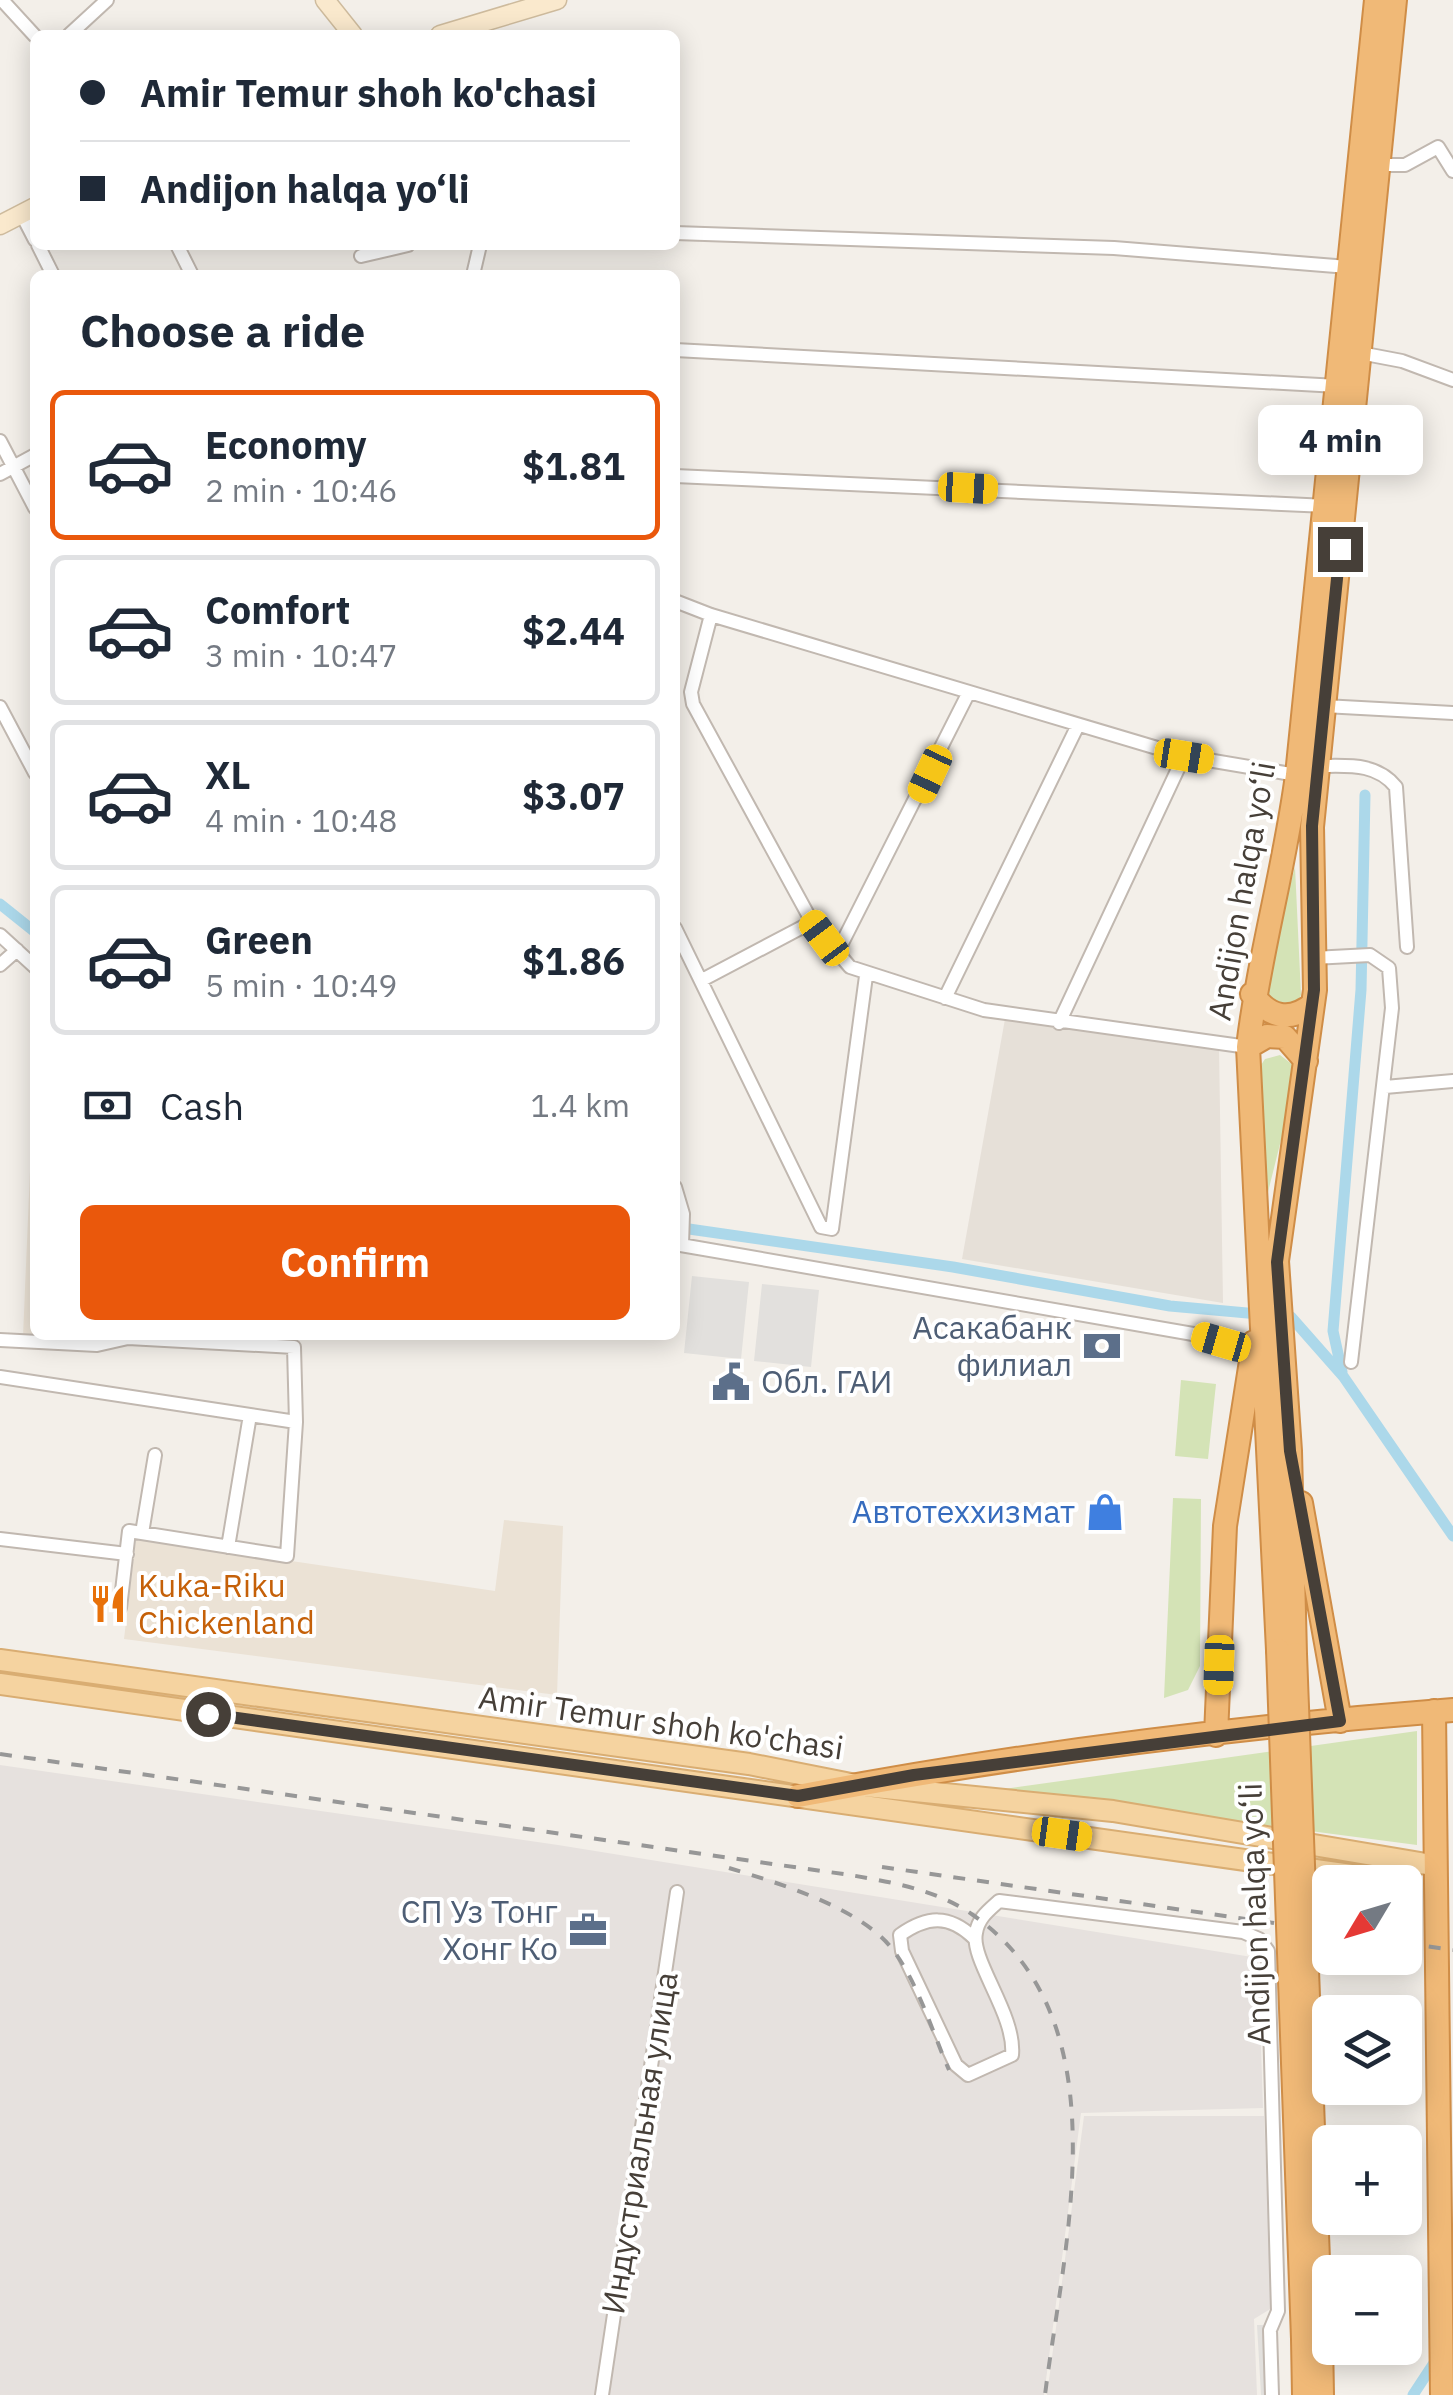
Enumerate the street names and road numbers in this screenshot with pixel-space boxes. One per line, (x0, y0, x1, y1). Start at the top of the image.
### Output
street label: Andijon halqa yo‘li (1198, 758, 1284, 1024)
street label: Amir Temur shoh ko'chasi (476, 1676, 846, 1768)
street label: Andijon halqa yo‘li (1228, 1782, 1280, 2046)
street label: Индустриальная улица (591, 1969, 687, 2317)

